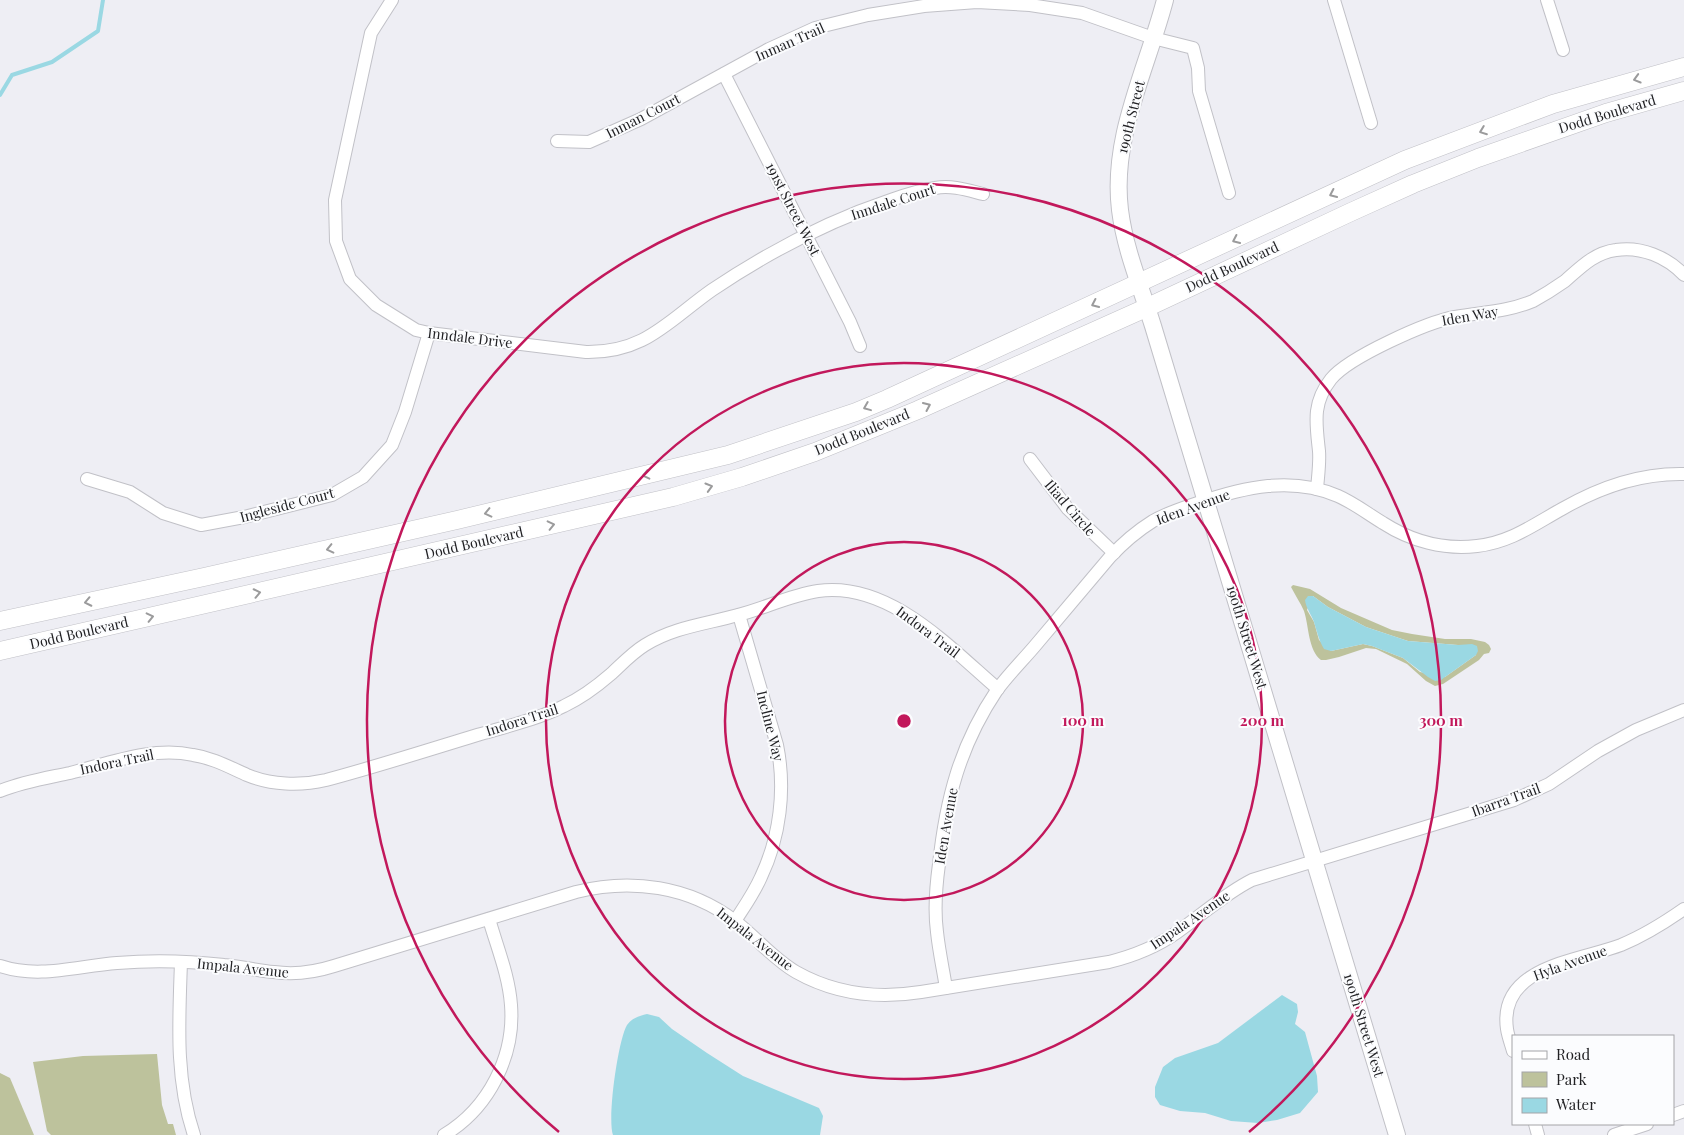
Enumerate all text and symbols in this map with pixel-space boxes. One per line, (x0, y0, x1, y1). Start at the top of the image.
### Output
street label: Inman Trail (752, 18, 827, 65)
one-way arrow (1633, 74, 1641, 84)
street label: 190th Street (1112, 77, 1149, 156)
street label: Inman Court (602, 88, 684, 142)
street label: Dodd Boulevard (1556, 90, 1658, 137)
one-way arrow (1479, 124, 1488, 135)
street label: 191st Street West (762, 159, 826, 260)
street label: Inndale Court (848, 179, 938, 224)
one-way arrow (1330, 188, 1339, 198)
one-way arrow (1232, 233, 1241, 244)
street label: Dodd Boulevard (1182, 237, 1281, 296)
one-way arrow (1091, 298, 1100, 309)
street label: Iden Way (1440, 301, 1500, 330)
street label: Inndale Drive (427, 323, 514, 352)
one-way arrow (863, 401, 872, 412)
one-way arrow (922, 402, 931, 412)
street label: Dodd Boulevard (812, 404, 912, 459)
one-way arrow (642, 469, 651, 480)
street label: Iliad Circle (1041, 475, 1100, 540)
one-way arrow (705, 482, 713, 492)
street label: Ingleside Court (238, 483, 337, 526)
street label: Iden Avenue (1153, 484, 1232, 529)
one-way arrow (484, 507, 493, 518)
one-way arrow (547, 520, 556, 531)
street label: Dodd Boulevard (423, 522, 525, 563)
one-way arrow (325, 543, 334, 554)
street label: 190th Street West (1223, 583, 1273, 692)
one-way arrow (252, 588, 261, 599)
one-way arrow (84, 596, 93, 607)
street label: Indora Trail (893, 601, 964, 662)
street label: Dodd Boulevard (28, 612, 130, 653)
one-way arrow (145, 612, 154, 623)
street label: Incline Way (753, 688, 788, 763)
street label: Indora Trail (483, 699, 560, 740)
text: 100 m (1062, 710, 1105, 730)
text: 200 m (1240, 710, 1285, 730)
text: 300 m (1419, 710, 1463, 730)
centre of rings (895, 712, 913, 730)
street label: Indora Trail (78, 744, 156, 779)
street label: Ibarra Trail (1469, 778, 1543, 821)
street label: Iden Avenue (929, 786, 962, 866)
street label: Impala Avenue (1146, 886, 1233, 953)
street label: Impala Avenue (713, 903, 798, 975)
street label: Hyla Avenue (1530, 940, 1609, 985)
street label: Impala Avenue (196, 953, 290, 982)
street label: 190th Street West (1340, 971, 1390, 1080)
legend (1512, 1035, 1674, 1125)
text: Road (1556, 1044, 1590, 1064)
text: Park (1556, 1069, 1588, 1089)
text: Water (1555, 1094, 1596, 1114)

